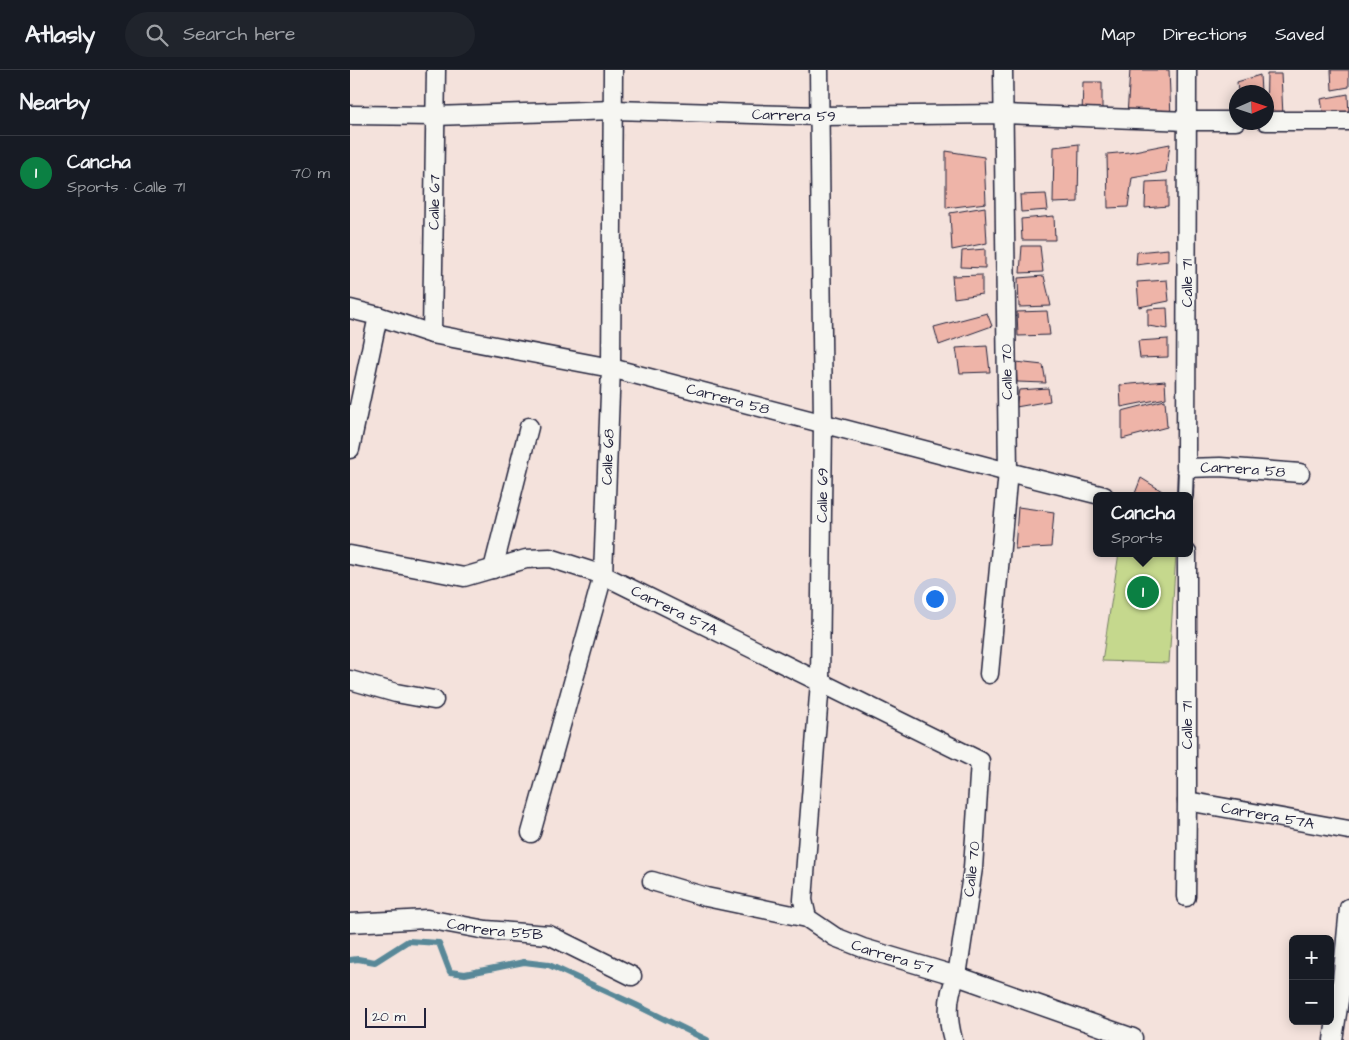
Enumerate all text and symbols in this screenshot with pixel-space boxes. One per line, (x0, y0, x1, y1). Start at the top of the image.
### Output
search box (125, 12, 475, 57)
text: Atlasly (25, 18, 95, 52)
icon: search (143, 21, 171, 49)
text: Search here (183, 21, 295, 48)
text: Map (1101, 22, 1135, 47)
text: Directions (1163, 22, 1247, 47)
text: Saved (1275, 22, 1324, 47)
north arrow (1229, 85, 1274, 130)
text: Nearby (20, 88, 90, 117)
street label: Carrera 59 (751, 104, 836, 127)
text: Cancha (67, 149, 131, 176)
text: 1 (35, 162, 37, 184)
text: 70 m (291, 162, 330, 184)
street label: Calle 67 (423, 174, 445, 230)
text: Sports · Calle 71 (67, 176, 185, 198)
street label: Calle 71 (1177, 259, 1198, 307)
street label: Calle 70 (996, 343, 1018, 400)
street label: Carrera 58 (684, 378, 772, 420)
street label: Calle 68 (596, 428, 619, 485)
street label: Carrera 58 (1200, 456, 1286, 482)
street label: Calle 69 (811, 467, 833, 523)
popup (1093, 492, 1193, 557)
text: Cancha (1111, 500, 1175, 527)
text: Sports (1111, 527, 1163, 549)
pin: 1 (1127, 573, 1159, 611)
street label: Carrera 57A (627, 580, 722, 641)
your location (922, 586, 948, 612)
street label: Calle 71 (1177, 701, 1198, 749)
street label: Carrera 57A (1219, 797, 1316, 834)
street label: Calle 70 (959, 840, 985, 898)
street label: Carrera 55B (445, 912, 544, 945)
street label: Carrera 57 (848, 934, 936, 979)
map controls (1289, 935, 1334, 1025)
button: + (1289, 935, 1334, 980)
button: − (1289, 980, 1334, 1025)
scale bar (365, 1005, 426, 1028)
text: 20 m (372, 1007, 405, 1027)

